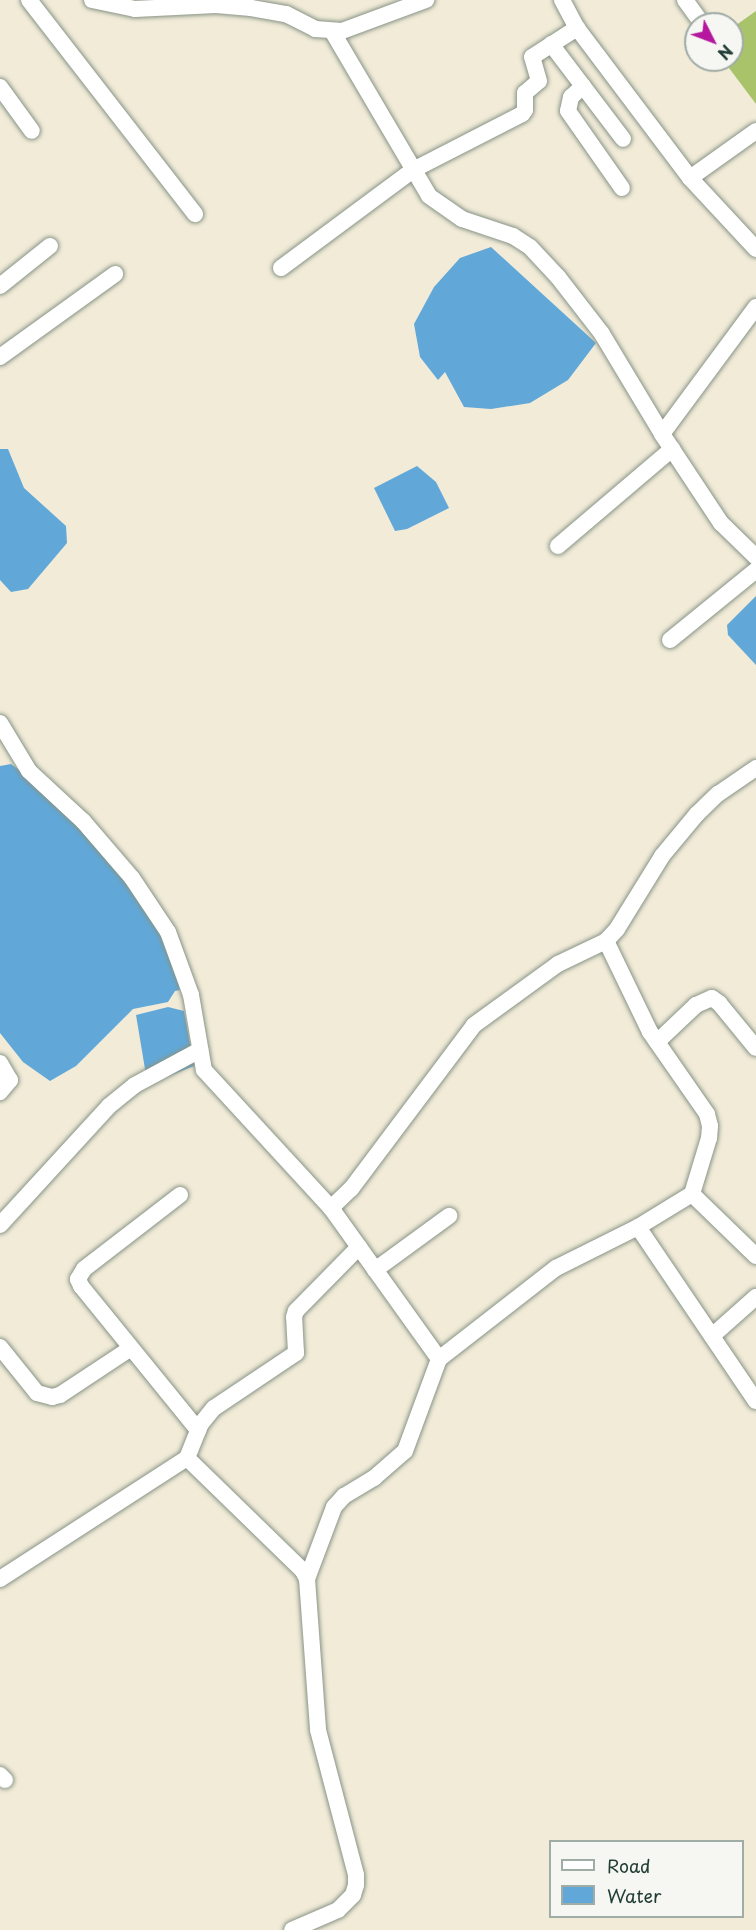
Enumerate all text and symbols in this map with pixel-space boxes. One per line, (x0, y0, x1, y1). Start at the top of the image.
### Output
north arrow (684, 12, 744, 72)
text: N (713, 40, 739, 65)
legend (549, 1840, 744, 1918)
text: Road (607, 1852, 651, 1879)
text: Water (607, 1882, 661, 1909)

